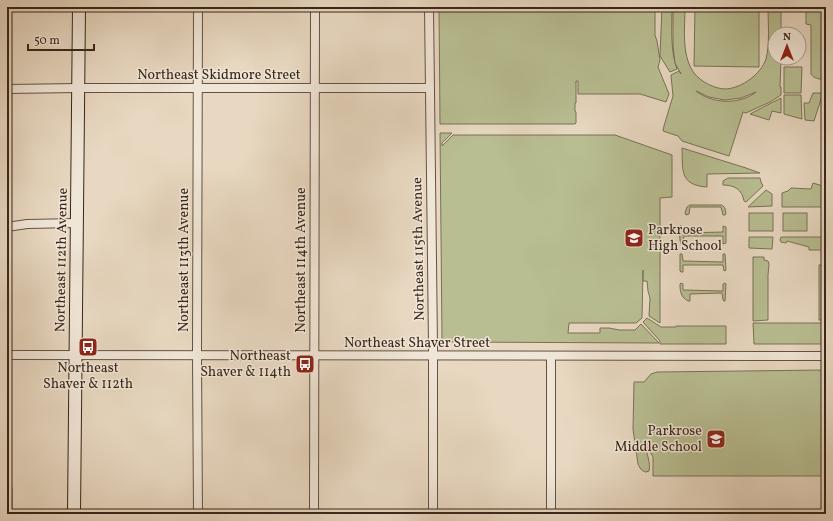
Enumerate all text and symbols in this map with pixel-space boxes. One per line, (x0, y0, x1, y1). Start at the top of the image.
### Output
scale bar (28, 26, 94, 52)
north arrow (767, 26, 807, 66)
text: N (783, 30, 791, 45)
text: 50 m (34, 33, 60, 49)
street label: Northeast Skidmore Street (137, 66, 301, 85)
street label: Northeast 115th Avenue (408, 177, 430, 321)
street label: Northeast 112th Avenue (51, 187, 73, 332)
street label: Northeast 114th Avenue (292, 187, 311, 333)
street label: Northeast 113th Avenue (175, 188, 194, 332)
place label: Parkrose High School (648, 221, 722, 256)
school or university icon: Parkrose High School (623, 227, 645, 249)
street label: Northeast Shaver Street (344, 334, 490, 353)
bus stop icon: Northeast Shaver & 112th (77, 336, 99, 358)
place label: Northeast Shaver & 114th (200, 347, 291, 382)
bus stop icon: Northeast Shaver & 114th (294, 353, 316, 375)
place label: Northeast Shaver & 112th (43, 359, 133, 394)
place label: Parkrose Middle School (614, 422, 702, 457)
school or university icon: Parkrose Middle School (705, 428, 727, 450)

